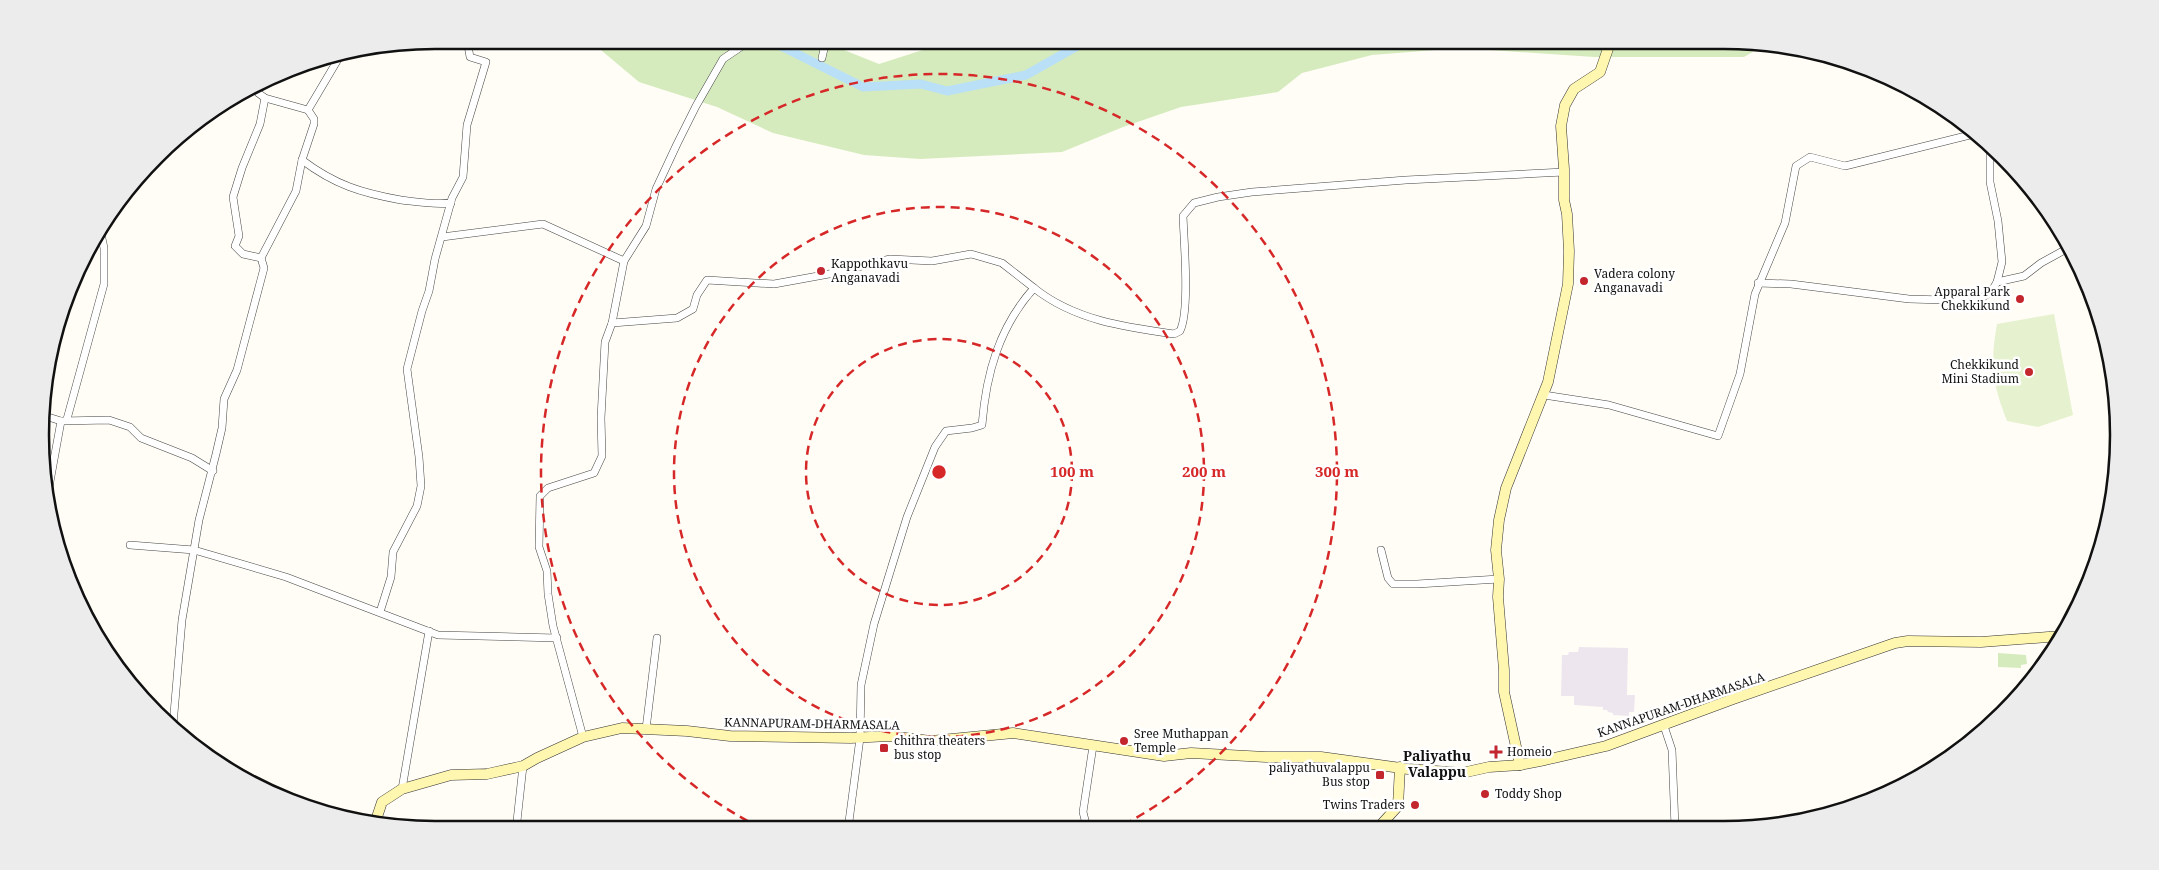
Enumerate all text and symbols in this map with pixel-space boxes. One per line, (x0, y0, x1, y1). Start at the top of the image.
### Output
place label: Kappothkavu Anganavadi (831, 255, 908, 286)
marker: Kappothkavu Anganavadi (815, 265, 827, 277)
place label: Vadera colony Anganavadi (1594, 265, 1675, 296)
marker: Vadera colony Anganavadi (1578, 275, 1590, 287)
place label: Apparal Park Chekkikund (1934, 283, 2011, 314)
marker: Apparal Park Chekkikund (2014, 293, 2026, 305)
place label: Chekkikund Mini Stadium (1942, 356, 2020, 387)
marker: Chekkikund Mini Stadium (2023, 366, 2035, 378)
text: 100 m (1050, 461, 1094, 481)
text: 200 m (1182, 461, 1226, 481)
text: 300 m (1315, 461, 1359, 481)
centre of rings (930, 463, 948, 481)
street label: KANNAPURAM-DHARMASALA (1595, 668, 1767, 741)
street label: KANNAPURAM-DHARMASALA (724, 713, 901, 734)
place label: Sree Muthappan Temple (1134, 725, 1229, 756)
place label: chithra theaters bus stop (894, 732, 985, 763)
marker: Sree Muthappan Temple (1118, 735, 1130, 747)
marker: chithra theaters bus stop (878, 742, 890, 754)
place label: Homeio (1507, 743, 1552, 760)
marker: Homeio (1489, 745, 1503, 759)
district label: Paliyathu Valappu (1403, 746, 1471, 781)
place label: paliyathuvalappu Bus stop (1269, 759, 1370, 790)
marker: paliyathuvalappu Bus stop (1374, 769, 1386, 781)
place label: Toddy Shop (1495, 785, 1562, 802)
marker: Toddy Shop (1479, 788, 1491, 800)
place label: Twins Traders (1323, 796, 1405, 813)
marker: Twins Traders (1409, 799, 1421, 811)

